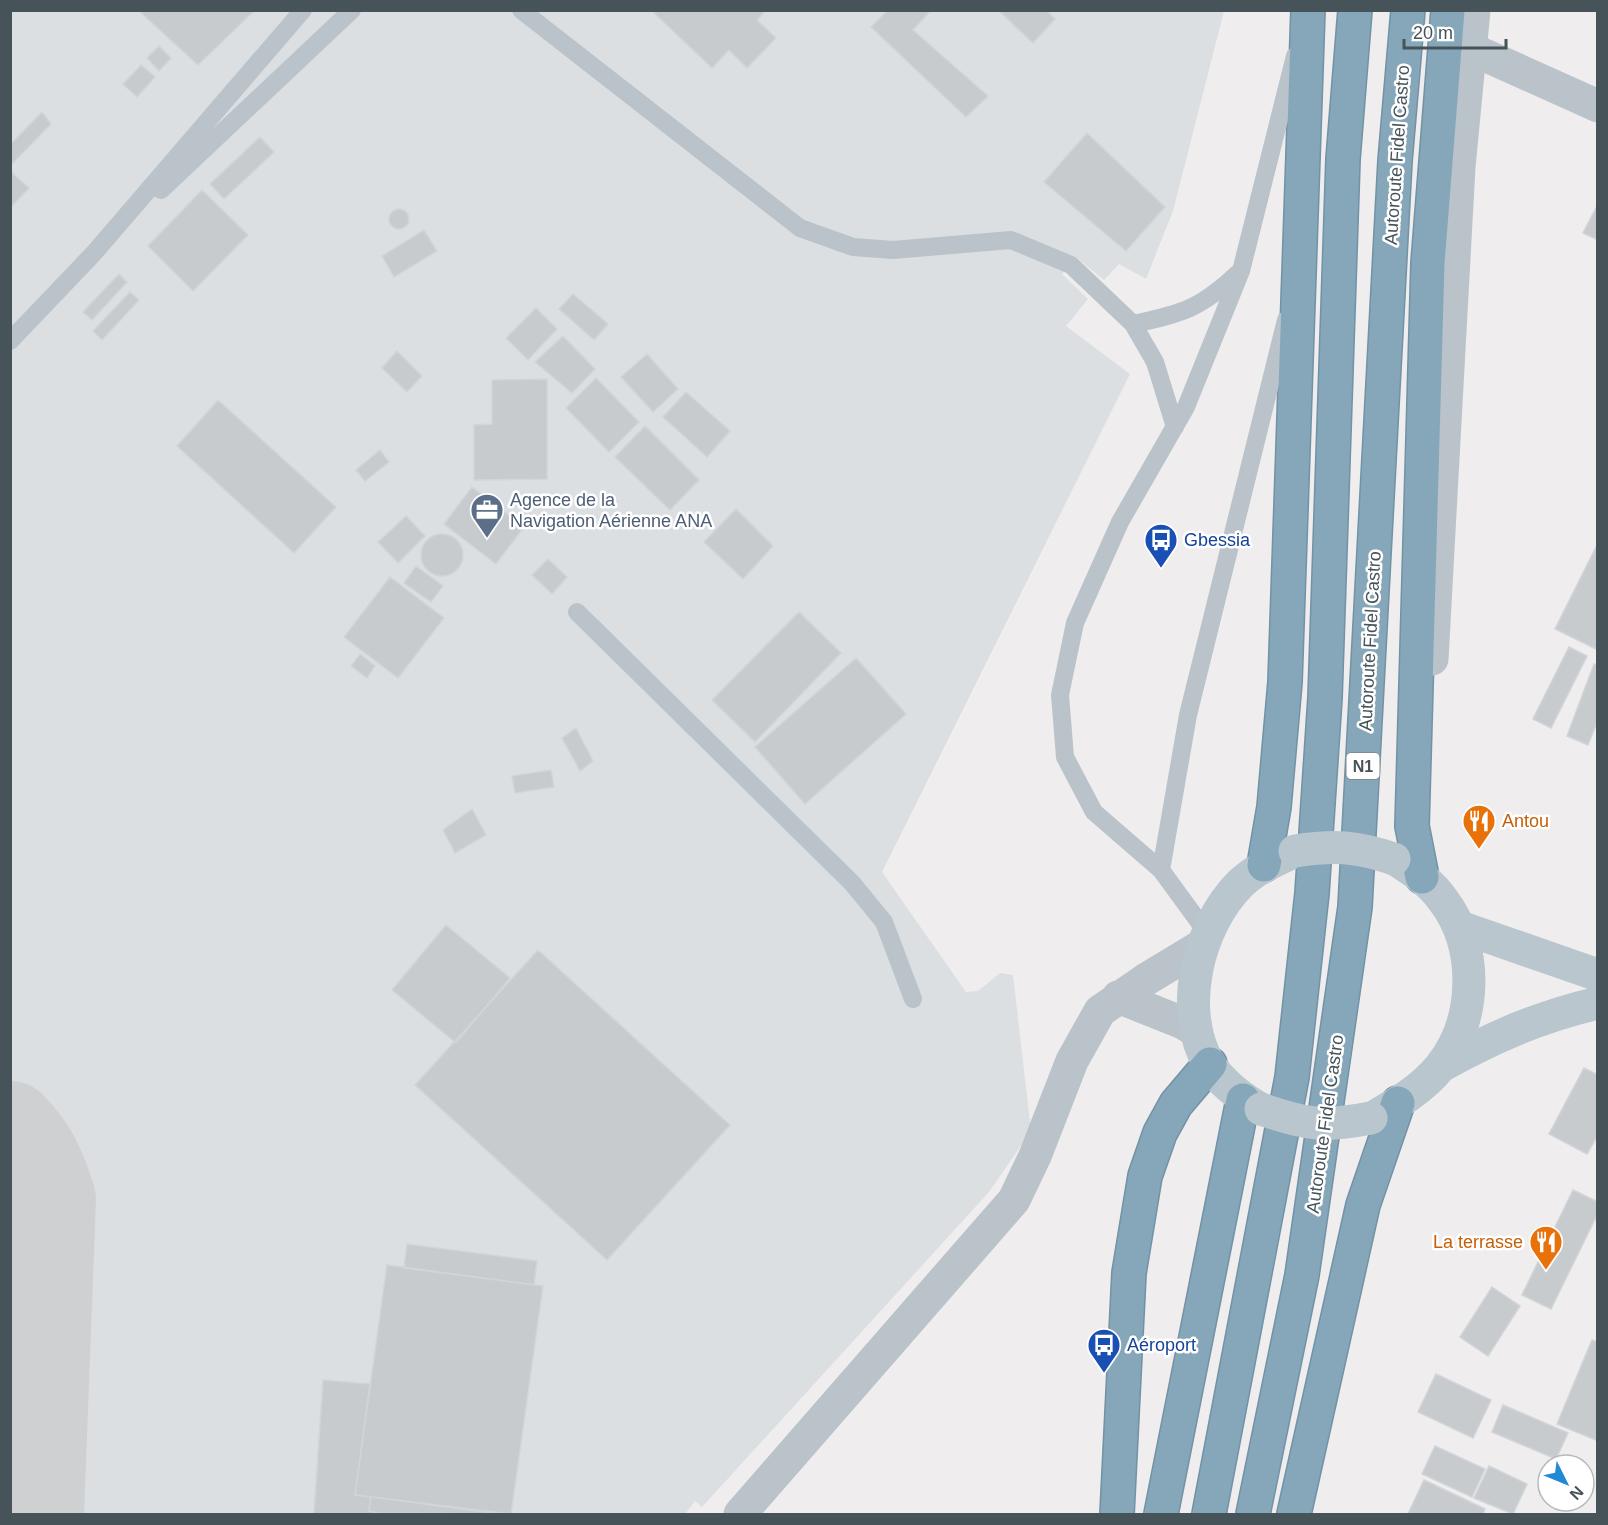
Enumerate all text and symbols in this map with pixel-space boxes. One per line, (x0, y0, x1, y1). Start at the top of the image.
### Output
scale bar (1404, 12, 1506, 50)
text: 20 m (1413, 23, 1453, 43)
street label: Autoroute Fidel Castro (1381, 64, 1413, 246)
place label: Agence de la Navigation Aérienne ANA (510, 490, 712, 531)
office icon: Agence de la Navigation Aérienne ANA (469, 492, 505, 539)
bus stop icon: Gbessia (1143, 522, 1179, 569)
place label: Gbessia (1184, 530, 1251, 550)
street label: Autoroute Fidel Castro (1355, 551, 1385, 731)
road number: N1 (1346, 753, 1380, 779)
restaurant icon: Antou (1461, 803, 1497, 850)
place label: Antou (1502, 811, 1549, 831)
street label: Autoroute Fidel Castro (1303, 1033, 1347, 1215)
restaurant icon: La terrasse (1528, 1224, 1564, 1271)
place label: La terrasse (1433, 1232, 1523, 1252)
bus stop icon: Aéroport (1086, 1327, 1122, 1374)
place label: Aéroport (1127, 1335, 1196, 1355)
north arrow (1536, 1453, 1596, 1513)
text: N (1566, 1483, 1587, 1503)

